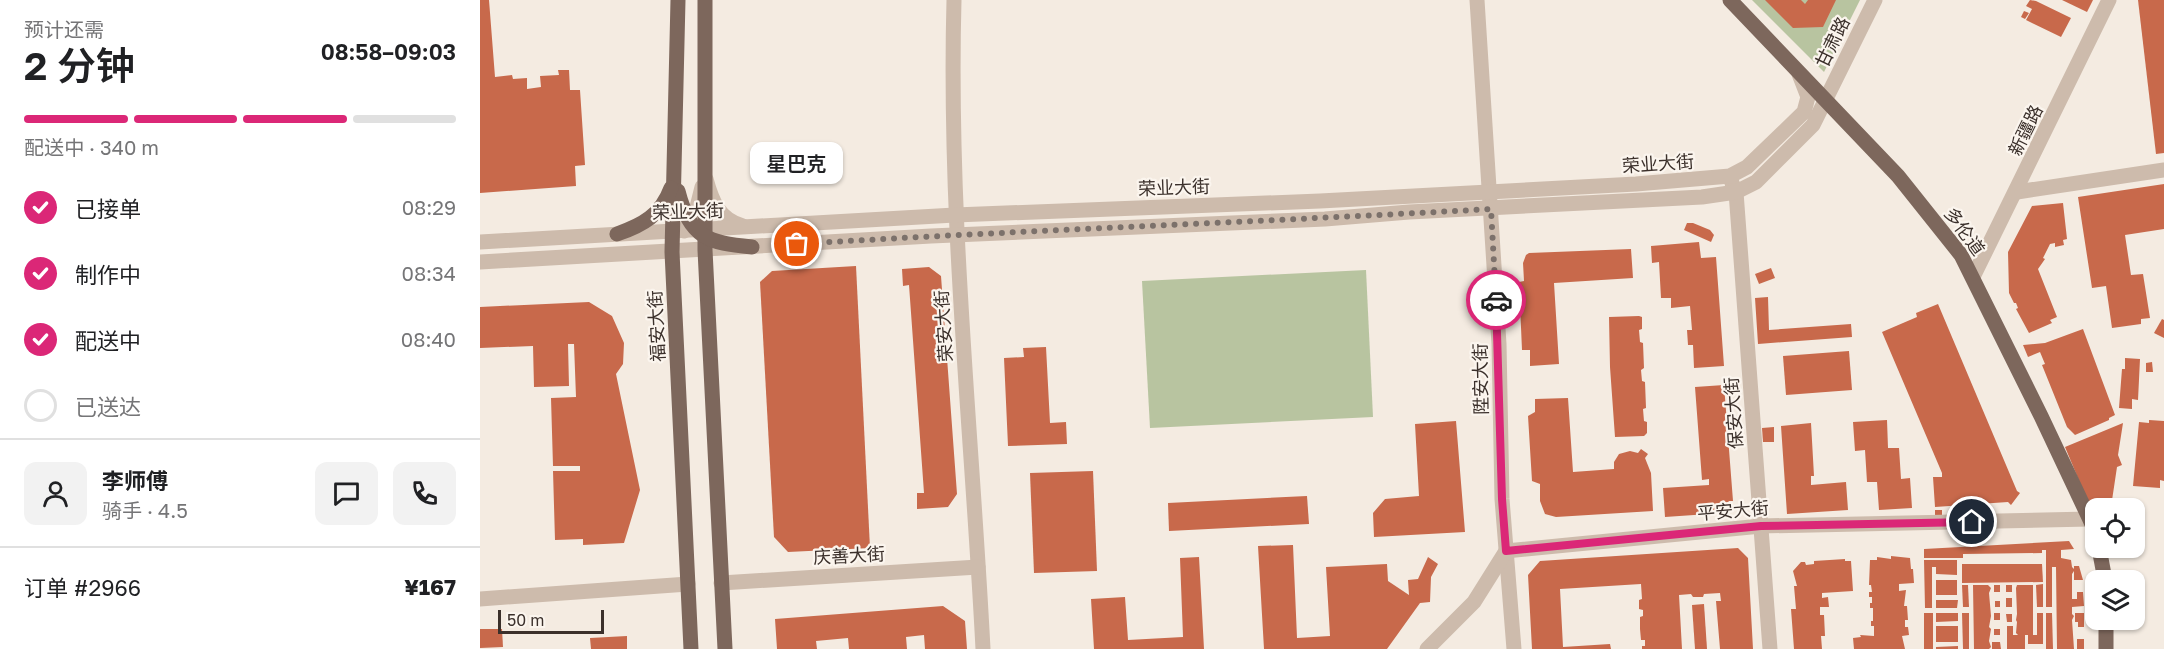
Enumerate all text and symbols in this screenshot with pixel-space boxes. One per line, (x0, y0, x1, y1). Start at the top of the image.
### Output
street label: 甘肃路 (1810, 13, 1854, 71)
text: 预计还需 (24, 17, 104, 41)
text: 08:58–09:03 (321, 38, 456, 65)
text: 2 分钟 (24, 42, 135, 89)
street label: 新疆路 (2003, 101, 2047, 159)
text: 配送中 · 340 m (24, 135, 159, 159)
callout: 星巴克 (750, 142, 844, 184)
street label: 荣业大街 (1621, 150, 1695, 176)
text: 星巴克 (767, 151, 827, 175)
street label: 荣业大街 (1138, 175, 1210, 199)
icon: check (24, 191, 57, 224)
text: 已接单 (75, 195, 141, 222)
text: 08:29 (402, 195, 456, 219)
street label: 荣业大街 (652, 199, 724, 223)
street label: 多伦道 (1940, 203, 1990, 259)
pin (771, 218, 822, 269)
icon: bag (780, 227, 813, 260)
icon: check (24, 257, 57, 290)
text: 制作中 (75, 261, 141, 288)
text: 08:34 (402, 261, 456, 285)
courier (1466, 270, 1526, 330)
icon: car (1480, 284, 1513, 317)
street label: 福安大街 (643, 289, 669, 363)
street label: 荣安大街 (930, 289, 956, 363)
icon: check (24, 323, 57, 356)
text: 配送中 (75, 327, 141, 354)
text: 08:40 (401, 327, 456, 351)
street label: 陞安大街 (1468, 343, 1492, 415)
street label: 保安大街 (1720, 376, 1746, 450)
text: 已送达 (75, 393, 141, 420)
button: person (24, 462, 87, 525)
button: chat (315, 462, 378, 525)
button: phone (393, 462, 456, 525)
text: 李师傅 (102, 467, 168, 494)
street label: 平安大街 (1696, 496, 1770, 524)
pin (1946, 496, 1997, 547)
text: 骑手 · 4.5 (102, 498, 188, 522)
map controls (2085, 498, 2145, 630)
button: locate (2085, 498, 2145, 558)
icon: home (1955, 505, 1988, 538)
street label: 庆善大街 (812, 542, 886, 568)
button: layers (2085, 570, 2145, 630)
text: ¥167 (404, 573, 456, 600)
text: 订单 #2966 (24, 574, 141, 601)
scale bar (498, 607, 604, 634)
text: 50 m (507, 610, 544, 630)

